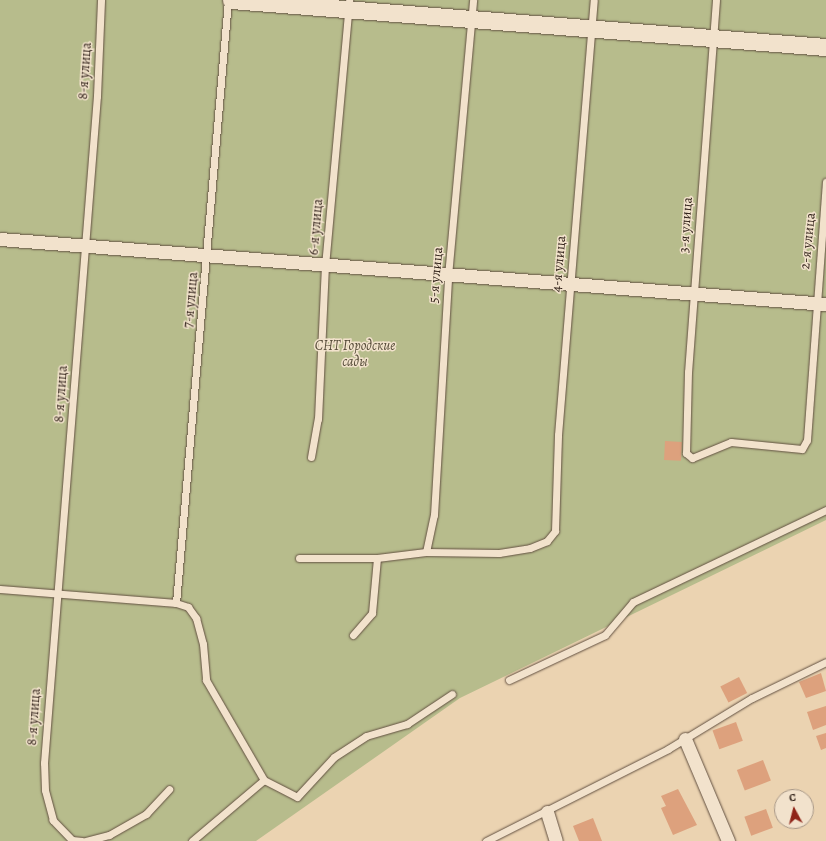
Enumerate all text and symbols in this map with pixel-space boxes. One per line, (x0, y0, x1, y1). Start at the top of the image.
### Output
street label: 8-я улица (75, 42, 95, 100)
street label: 3-я улица (676, 196, 696, 254)
street label: 6-я улица (305, 198, 327, 256)
street label: 2-я улица (797, 212, 819, 270)
street label: 4-я улица (548, 235, 570, 293)
street label: 5-я улица (425, 246, 447, 304)
street label: 7-я улица (180, 271, 202, 329)
park label: СНТ Городские сады (315, 338, 395, 370)
street label: 8-я улица (51, 365, 71, 423)
street label: 8-я улица (24, 688, 44, 746)
north arrow (774, 789, 814, 829)
text: С (788, 790, 797, 805)

